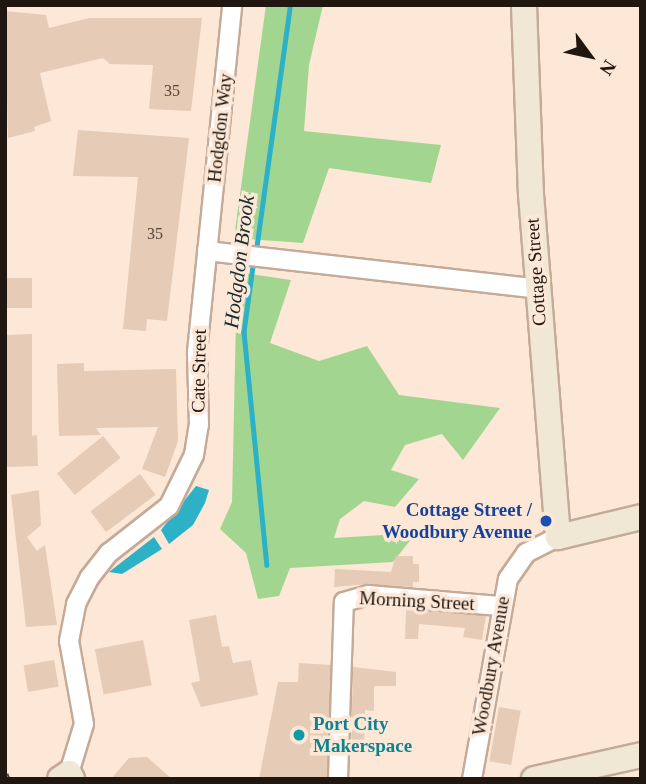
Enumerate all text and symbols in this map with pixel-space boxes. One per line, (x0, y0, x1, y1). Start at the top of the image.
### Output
north arrow (555, 21, 625, 91)
text: N (595, 56, 621, 79)
street label: Hodgdon Way (203, 72, 237, 184)
house number: 35 (164, 81, 180, 101)
water label: Hodgdon Brook (218, 194, 260, 330)
street label: Cottage Street (521, 217, 551, 327)
house number: 35 (147, 224, 163, 244)
street label: Cate Street (187, 329, 211, 413)
place label: Cottage Street / Woodbury Avenue (381, 499, 532, 543)
marker: Cottage Street / Woodbury Avenue (538, 513, 554, 529)
street label: Morning Street (359, 587, 475, 615)
street label: Woodbury Avenue (467, 594, 515, 738)
place label: Port City Makerspace (313, 713, 412, 757)
marker: Port City Makerspace (291, 727, 307, 743)

